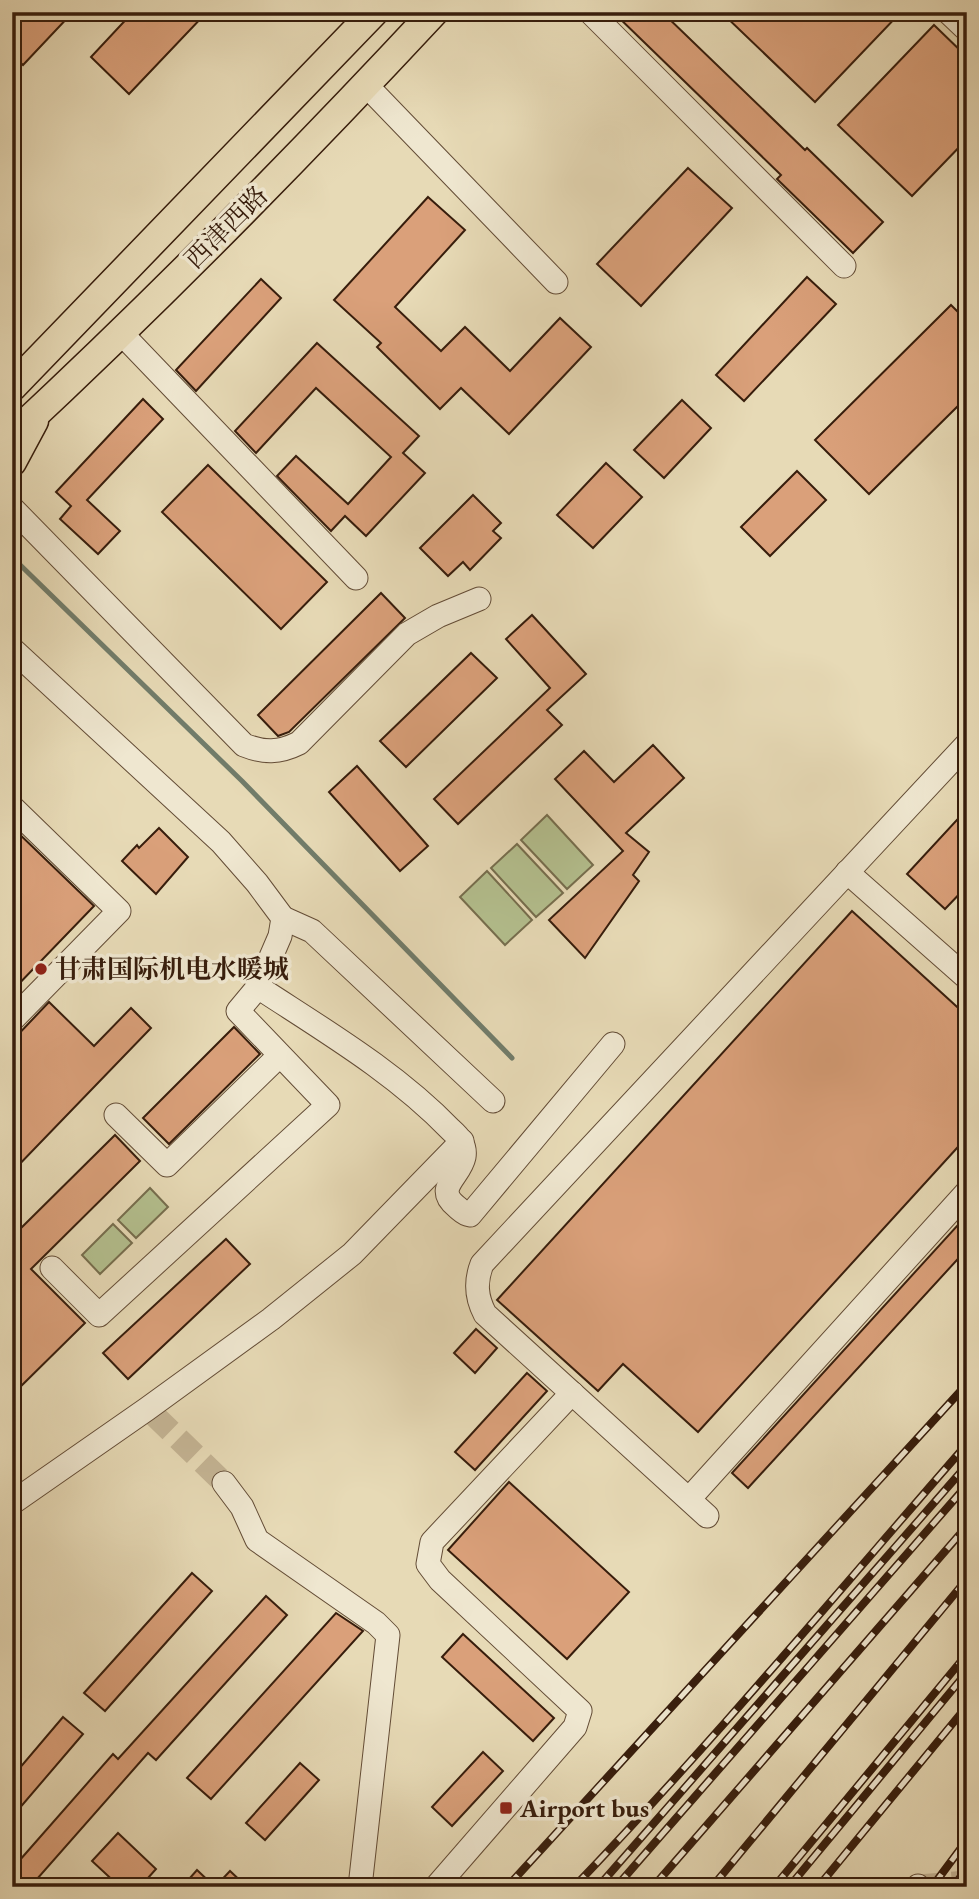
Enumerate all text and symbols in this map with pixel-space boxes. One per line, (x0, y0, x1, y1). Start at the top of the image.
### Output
street label: 西津西路 (177, 178, 275, 276)
place label: 甘肃国际机电水暖城 (55, 952, 289, 986)
marker: 甘肃国际机电水暖城 (33, 961, 49, 977)
place label: Airport bus (519, 1791, 649, 1825)
marker: Airport bus (498, 1800, 514, 1816)

